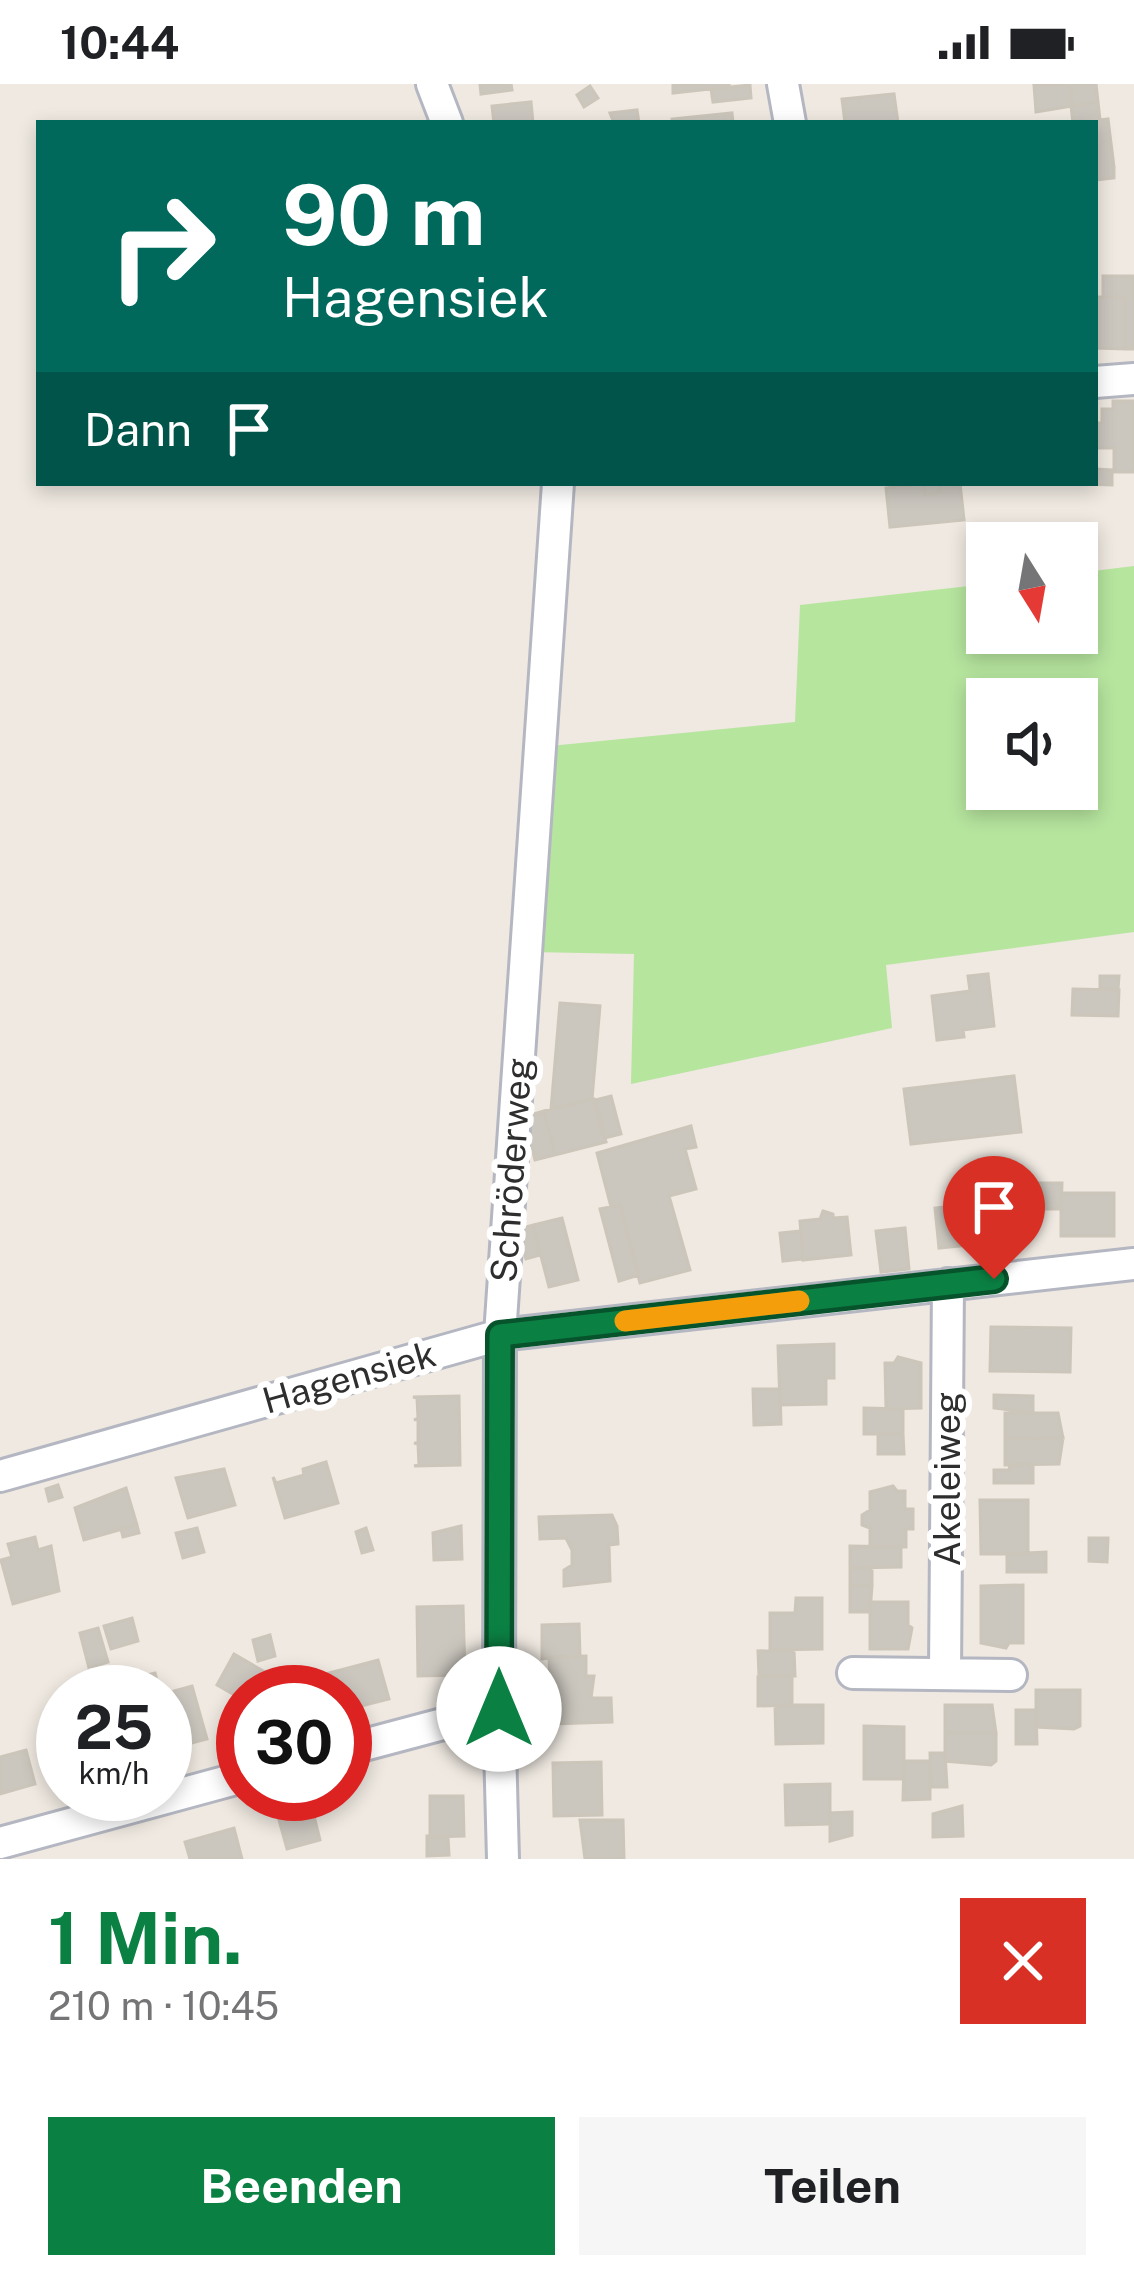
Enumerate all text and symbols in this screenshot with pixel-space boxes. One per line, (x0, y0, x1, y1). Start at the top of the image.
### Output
text: 10:44 (60, 16, 179, 69)
text: 90 m (282, 165, 485, 264)
icon: right (84, 168, 240, 324)
text: Hagensiek (282, 266, 549, 329)
icon: arrive (216, 396, 282, 462)
text: Dann (84, 403, 192, 456)
north arrow (966, 522, 1098, 654)
map controls (966, 522, 1098, 810)
button: sound (966, 678, 1098, 810)
street label: Schröderweg (482, 1056, 540, 1284)
pin (943, 1156, 1045, 1279)
icon: arrive (961, 1174, 1027, 1240)
street label: Hagensiek (258, 1332, 440, 1422)
street label: Akeleiweg (926, 1391, 968, 1567)
position arrow (436, 1646, 562, 1772)
speed limit sign: 30 (216, 1665, 372, 1821)
text: 25 (75, 1692, 153, 1763)
text: km/h (79, 1755, 149, 1791)
text: 1 Min. (48, 1896, 243, 1980)
button: close (960, 1898, 1086, 2024)
text: 210 m · 10:45 (48, 1983, 279, 2029)
button: Beenden (48, 2117, 555, 2255)
button: Teilen (579, 2117, 1086, 2255)

